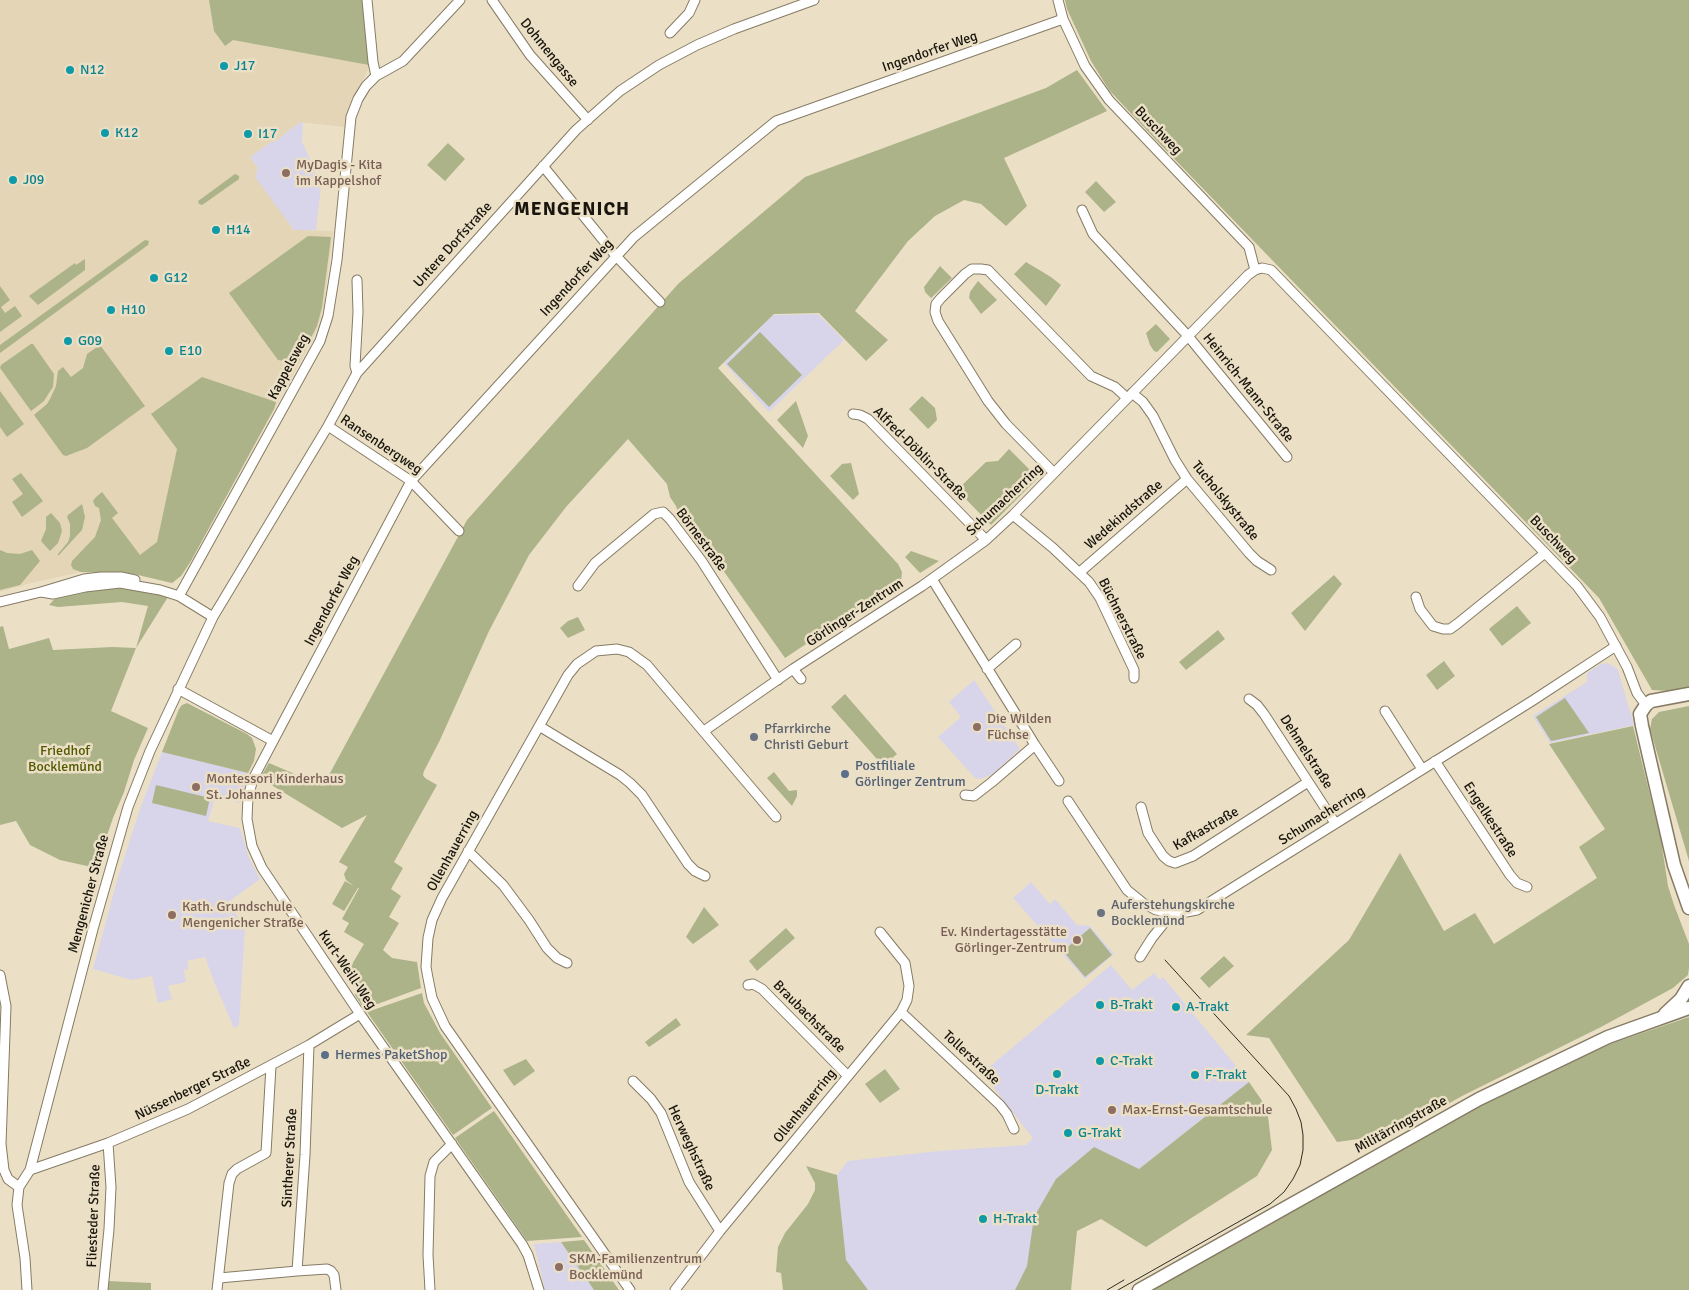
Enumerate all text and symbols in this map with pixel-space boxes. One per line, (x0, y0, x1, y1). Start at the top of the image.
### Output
street label: Dohmengasse (516, 15, 582, 91)
street label: Ingendorfer Weg (880, 28, 980, 76)
place label: J17 (234, 58, 255, 74)
marker: J17 (218, 60, 230, 72)
place label: N12 (80, 62, 105, 78)
marker: N12 (64, 64, 76, 76)
street label: Buschweg (1131, 103, 1185, 159)
place label: K12 (115, 125, 138, 141)
place label: I17 (258, 126, 277, 142)
marker: K12 (99, 127, 111, 139)
marker: I17 (242, 128, 254, 140)
place label: MyDagis - Kita im Kappelshof (296, 157, 382, 190)
marker: MyDagis - Kita im Kappelshof (280, 167, 292, 179)
place label: J09 (23, 172, 44, 188)
marker: J09 (7, 174, 19, 186)
street label: Untere Dorfstraße (410, 199, 496, 291)
district label: MENGENICH (513, 199, 631, 221)
place label: H14 (226, 222, 251, 238)
marker: H14 (210, 224, 222, 236)
street label: Ingendorfer Weg (537, 236, 617, 320)
place label: G12 (164, 270, 188, 286)
marker: G12 (148, 272, 160, 284)
place label: H10 (121, 302, 146, 318)
marker: H10 (105, 304, 117, 316)
street label: Heinrich-Mann-Straße (1199, 330, 1297, 446)
street label: Kappelsweg (265, 331, 313, 403)
place label: G09 (78, 333, 102, 349)
marker: G09 (62, 335, 74, 347)
place label: E10 (179, 343, 202, 359)
marker: E10 (163, 345, 175, 357)
street label: Alfred-Döblin-Straße (869, 403, 971, 505)
street label: Ransenbergweg (337, 411, 425, 479)
street label: Tucholskystraße (1188, 458, 1262, 544)
street label: Schumacherring (963, 460, 1047, 540)
street label: Wedekindstraße (1082, 477, 1166, 553)
street label: Börnestraße (672, 505, 730, 575)
street label: Buschweg (1526, 512, 1580, 568)
street label: Ingendorfer Weg (301, 553, 363, 649)
street label: Görlinger-Zentrum (803, 575, 907, 651)
street label: Büchnerstraße (1094, 576, 1150, 662)
place label: Die Wilden Füchse (987, 711, 1052, 744)
street label: Dehmelstraße (1276, 712, 1336, 792)
place label: Pfarrkirche Christi Geburt (764, 721, 849, 754)
marker: Die Wilden Füchse (971, 721, 983, 733)
marker: Pfarrkirche Christi Geburt (748, 731, 760, 743)
park label: Friedhof Bocklemünd (28, 743, 102, 776)
place label: Postfiliale Görlinger Zentrum (855, 758, 966, 790)
marker: Postfiliale Görlinger Zentrum (839, 768, 851, 780)
place label: Montessori Kinderhaus St. Johannes (206, 771, 344, 804)
street label: Engelkestraße (1459, 779, 1521, 861)
marker: Montessori Kinderhaus St. Johannes (190, 781, 202, 793)
street label: Schumacherring (1276, 783, 1368, 849)
street label: Kafkastraße (1170, 803, 1242, 855)
street label: Ollenhauerring (424, 807, 482, 895)
street label: Mengenicher Straße (65, 833, 113, 955)
place label: Auferstehungskirche Bocklemünd (1111, 897, 1235, 930)
place label: Kath. Grundschule Mengenicher Straße (182, 899, 304, 932)
marker: Auferstehungskirche Bocklemünd (1095, 907, 1107, 919)
marker: Kath. Grundschule Mengenicher Straße (166, 909, 178, 921)
place label: Ev. Kindertagesstätte Görlinger-Zentrum (940, 924, 1067, 956)
street label: Kurt-Weill-Weg (314, 927, 380, 1013)
marker: Ev. Kindertagesstätte Görlinger-Zentrum (1071, 934, 1083, 946)
street label: Braubachstraße (769, 977, 849, 1057)
place label: B-Trakt (1110, 997, 1153, 1013)
marker: B-Trakt (1094, 999, 1106, 1011)
place label: A-Trakt (1186, 999, 1229, 1015)
marker: A-Trakt (1170, 1001, 1182, 1013)
street label: Tollerstraße (939, 1027, 1003, 1089)
place label: Hermes PaketShop (335, 1047, 447, 1063)
marker: Hermes PaketShop (319, 1049, 331, 1061)
place label: C-Trakt (1110, 1053, 1153, 1069)
street label: Nüssenberger Straße (132, 1054, 254, 1124)
marker: C-Trakt (1094, 1055, 1106, 1067)
street label: Ollenhauerring (770, 1066, 840, 1146)
place label: F-Trakt (1205, 1067, 1247, 1083)
marker: D-Trakt (1051, 1068, 1063, 1080)
marker: F-Trakt (1189, 1069, 1201, 1081)
place label: D-Trakt (1035, 1082, 1079, 1098)
street label: Militärringstraße (1352, 1093, 1450, 1157)
street label: Herweghstraße (664, 1102, 718, 1194)
place label: Max-Ernst-Gesamtschule (1122, 1102, 1272, 1118)
marker: Max-Ernst-Gesamtschule (1106, 1104, 1118, 1116)
street label: Sintherer Straße (279, 1108, 301, 1208)
place label: G-Trakt (1078, 1125, 1121, 1141)
marker: G-Trakt (1062, 1127, 1074, 1139)
street label: Fliesteder Straße (84, 1164, 104, 1268)
place label: H-Trakt (993, 1211, 1037, 1227)
marker: H-Trakt (977, 1213, 989, 1225)
place label: SKM-Familienzentrum Bocklemünd (569, 1251, 702, 1284)
marker: SKM-Familienzentrum Bocklemünd (553, 1261, 565, 1273)

